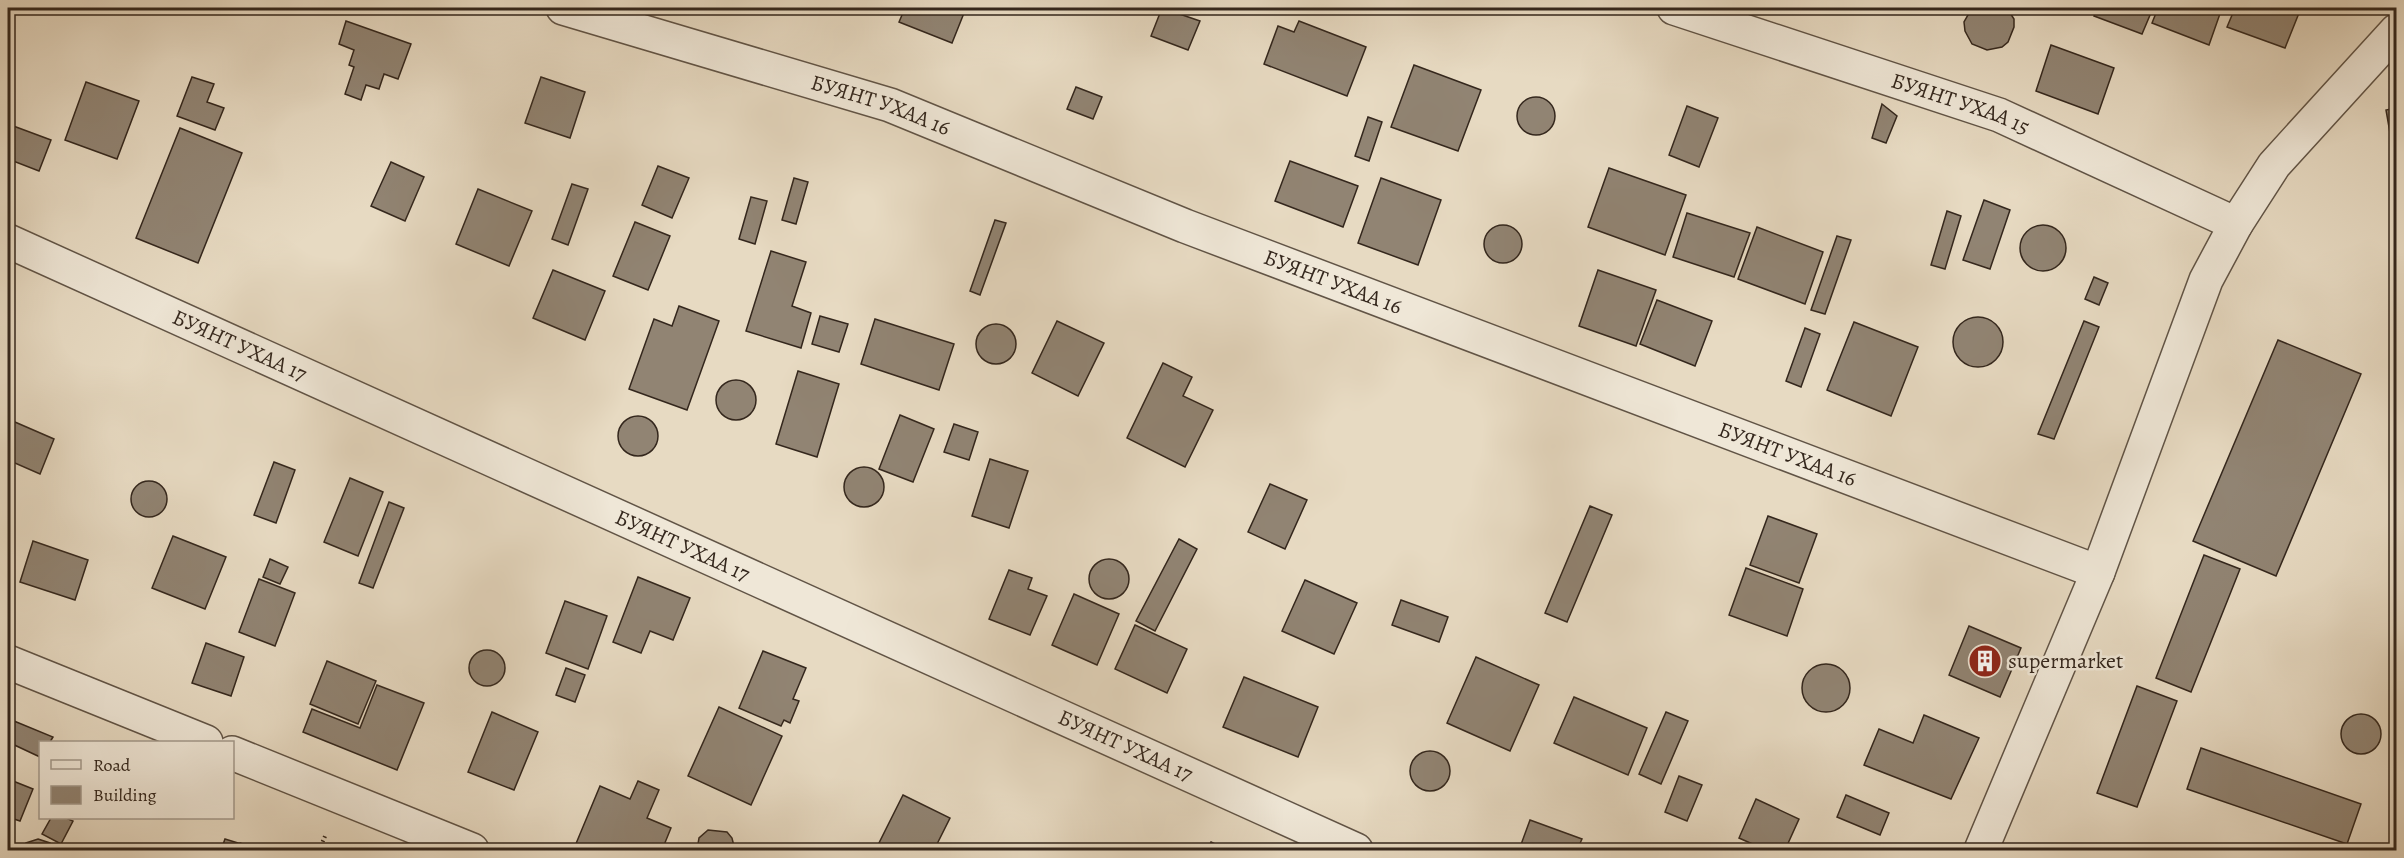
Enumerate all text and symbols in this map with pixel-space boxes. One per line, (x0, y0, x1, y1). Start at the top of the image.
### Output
street label: БУЯНТ УХАА 15 (1887, 66, 2035, 142)
street label: БУЯНТ УХАА 16 (807, 67, 955, 143)
street label: БУЯНТ УХАА 16 (1259, 242, 1406, 322)
street label: БУЯНТ УХАА 17 (167, 302, 312, 389)
street label: БУЯНТ УХАА 16 (1714, 414, 1861, 494)
street label: БУЯНТ УХАА 17 (610, 502, 755, 589)
building icon: supermarket (1967, 643, 2003, 679)
place label: supermarket (2008, 646, 2123, 676)
street label: БУЯНТ УХАА 17 (1053, 702, 1198, 790)
legend (39, 741, 234, 819)
text: Road (93, 753, 131, 777)
text: Building (93, 783, 157, 807)

